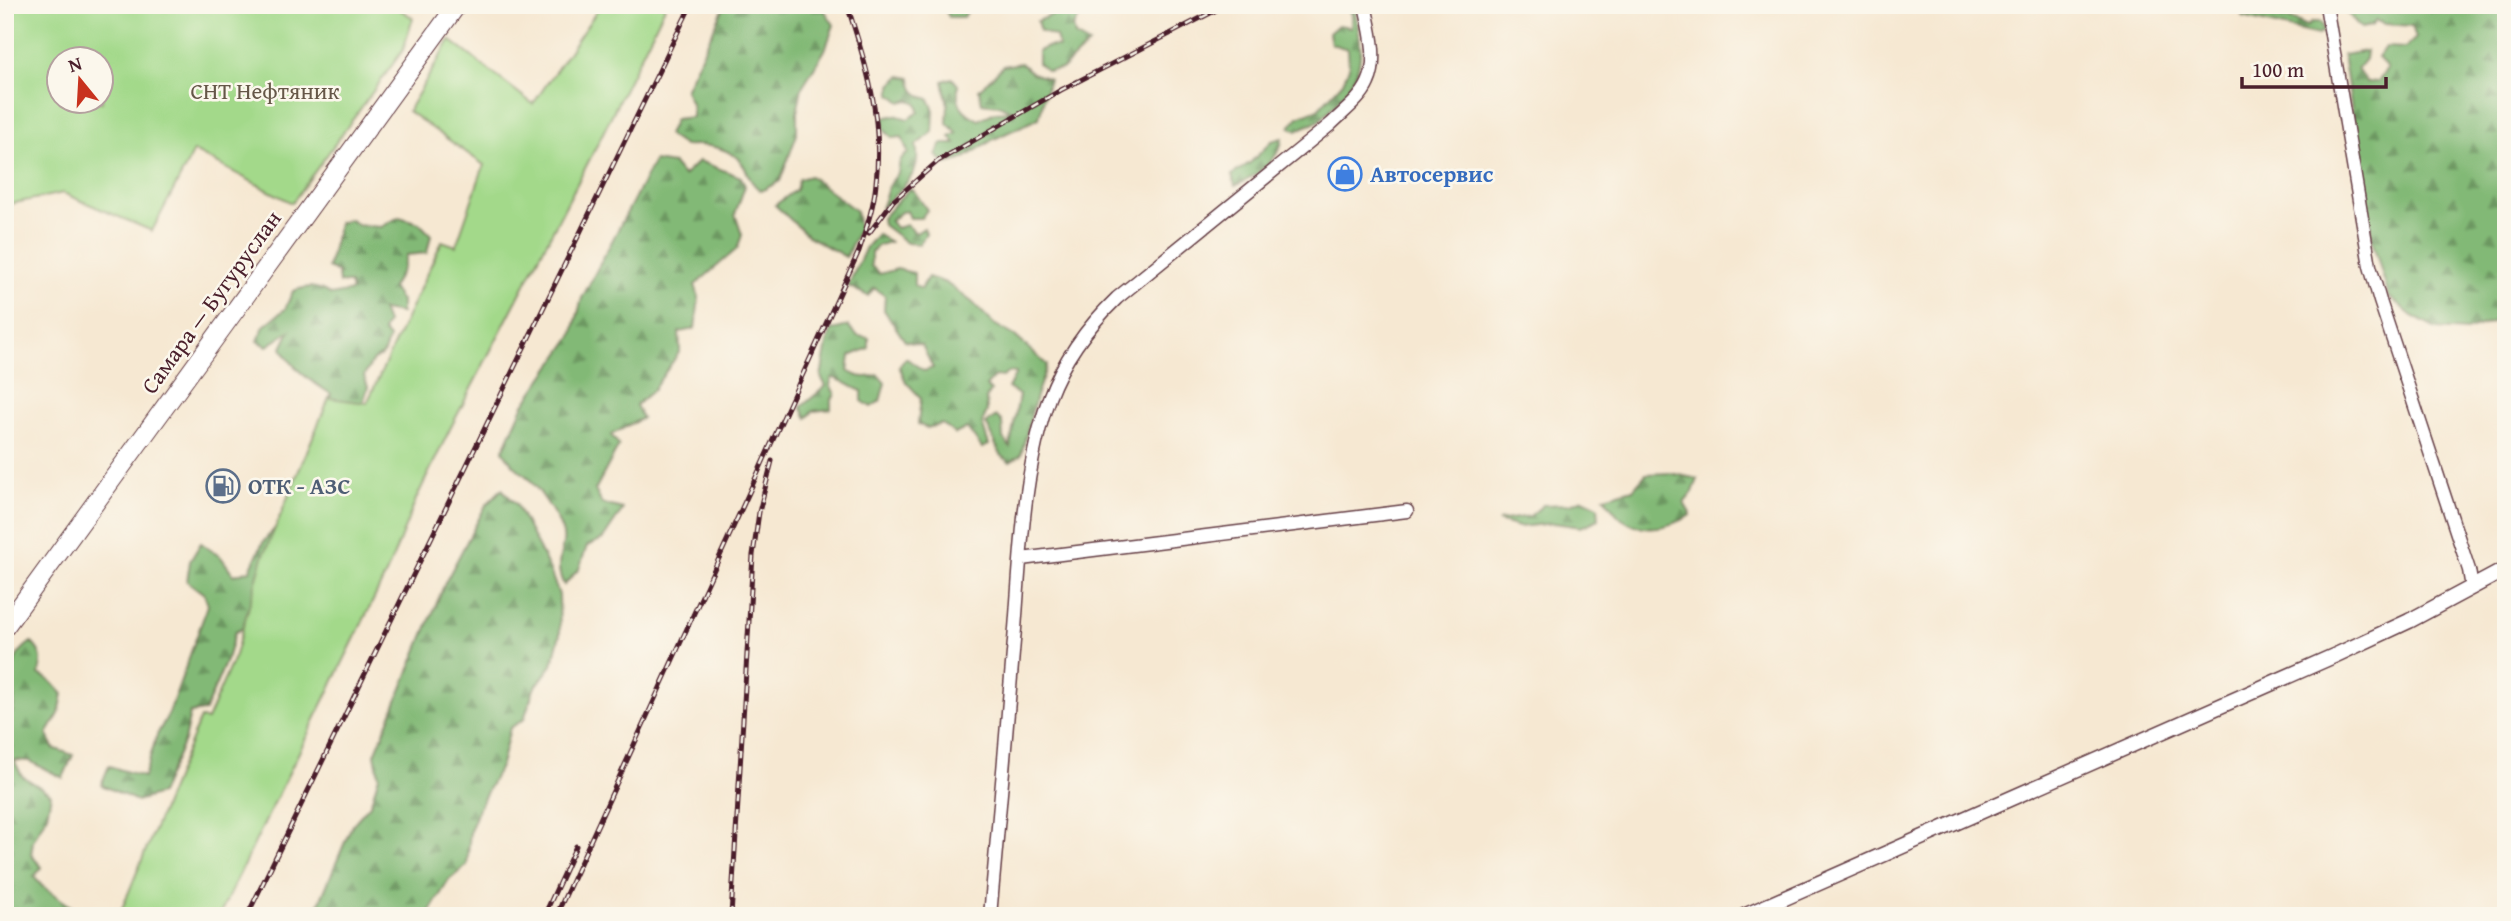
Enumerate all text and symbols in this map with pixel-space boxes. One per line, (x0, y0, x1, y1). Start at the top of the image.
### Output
north arrow (46, 46, 116, 116)
scale bar (2242, 46, 2385, 90)
text: N (64, 48, 85, 79)
text: 100 m (2252, 54, 2304, 85)
park label: СНТ Нефтяник (190, 74, 340, 107)
shop icon: Автосервис (1326, 155, 1364, 193)
place label: Автосервис (1370, 157, 1494, 190)
street label: Самара — Бугуруслан (133, 203, 289, 400)
fuel station icon: ОТК - АЗС (204, 467, 242, 505)
place label: ОТК - АЗС (248, 469, 350, 502)

